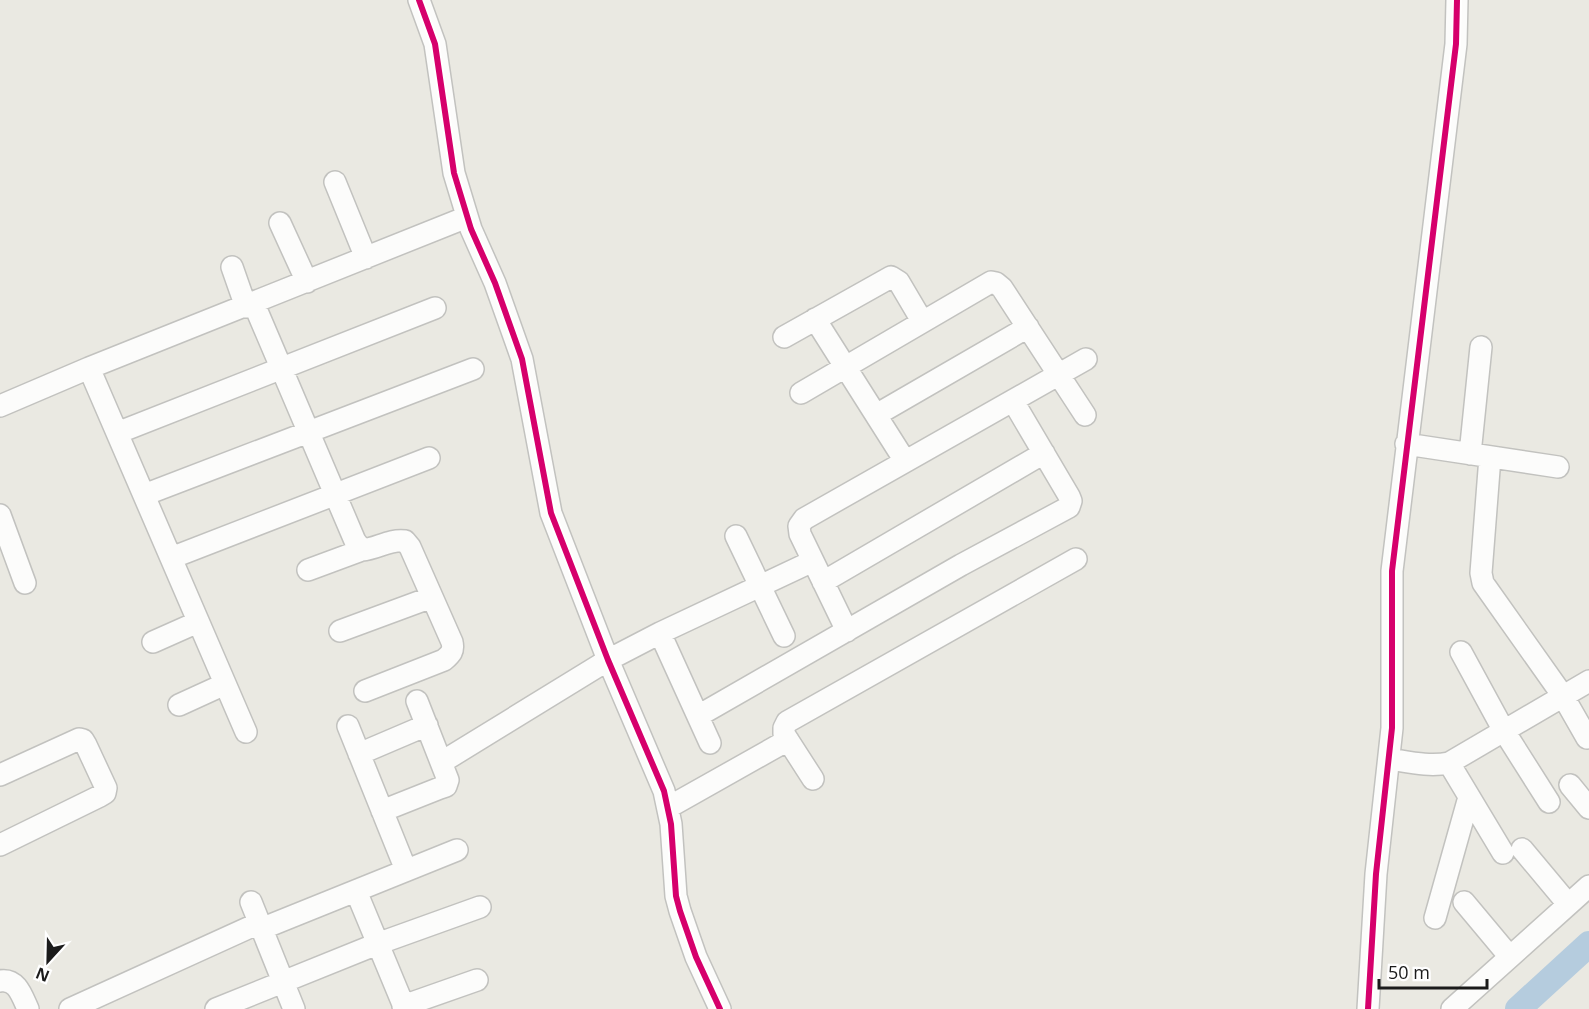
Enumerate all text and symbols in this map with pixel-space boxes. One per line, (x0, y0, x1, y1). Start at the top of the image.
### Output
north arrow (18, 931, 78, 991)
scale bar (1379, 952, 1487, 990)
text: 50 m (1388, 960, 1430, 984)
text: N (32, 962, 53, 988)

